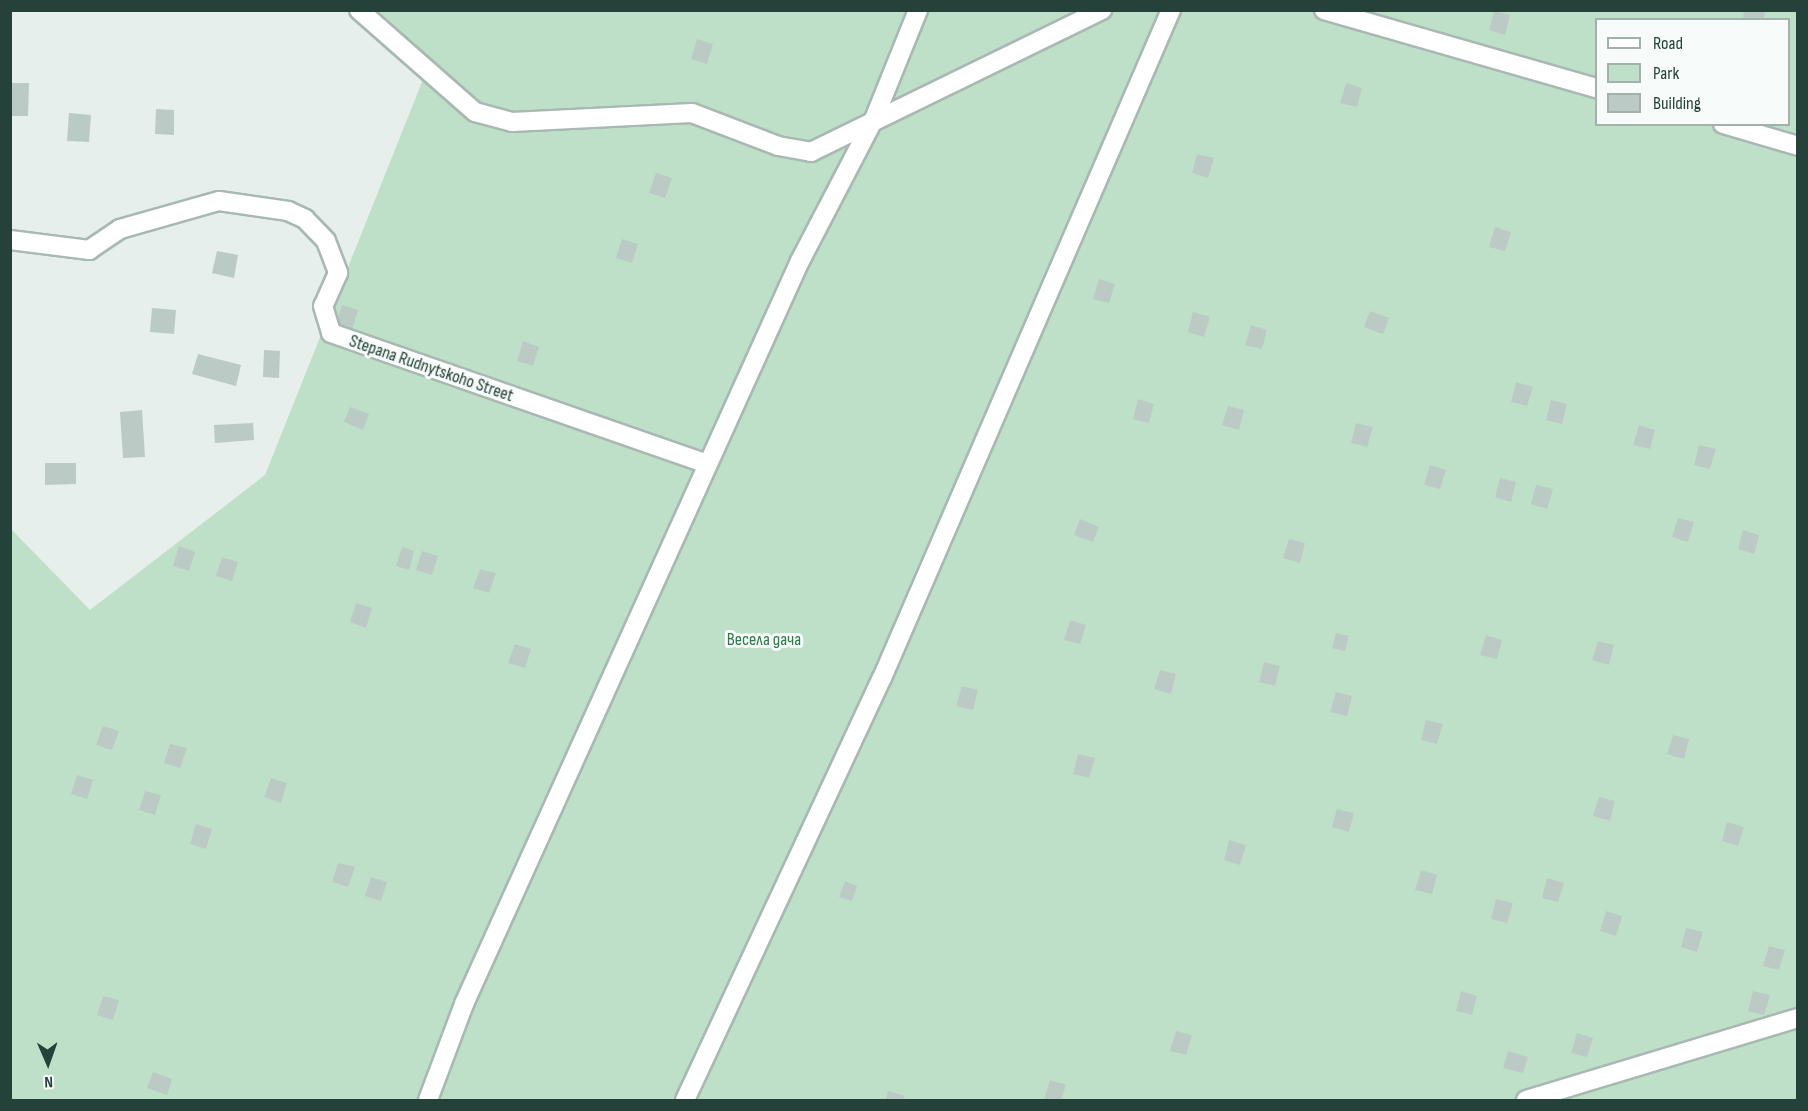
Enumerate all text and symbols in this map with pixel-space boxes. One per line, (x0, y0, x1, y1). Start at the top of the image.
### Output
legend (1595, 18, 1790, 126)
text: Road (1653, 33, 1683, 54)
text: Park (1653, 63, 1679, 84)
text: Building (1653, 93, 1701, 114)
street label: Stepana Rudnytskoho Street (346, 331, 516, 407)
park label: Весела дача (727, 629, 801, 651)
north arrow (18, 1033, 78, 1093)
text: N (44, 1072, 53, 1091)

